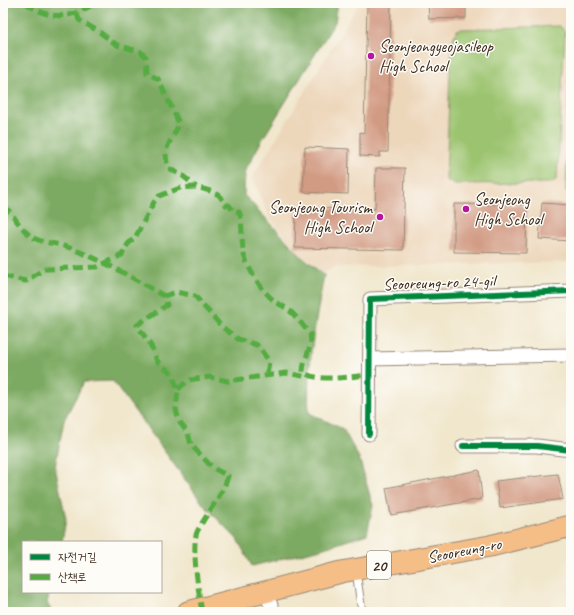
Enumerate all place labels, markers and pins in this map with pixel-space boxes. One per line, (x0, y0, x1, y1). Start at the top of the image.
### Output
place label: Seonjeongyeojasileop High School (379, 36, 494, 77)
marker: Seonjeongyeojasileop High School (366, 51, 376, 61)
place label: Seonjeong High School (474, 189, 545, 230)
place label: Seonjeong Tourism High School (269, 197, 375, 238)
marker: Seonjeong High School (461, 204, 471, 214)
marker: Seonjeong Tourism High School (375, 212, 385, 222)

